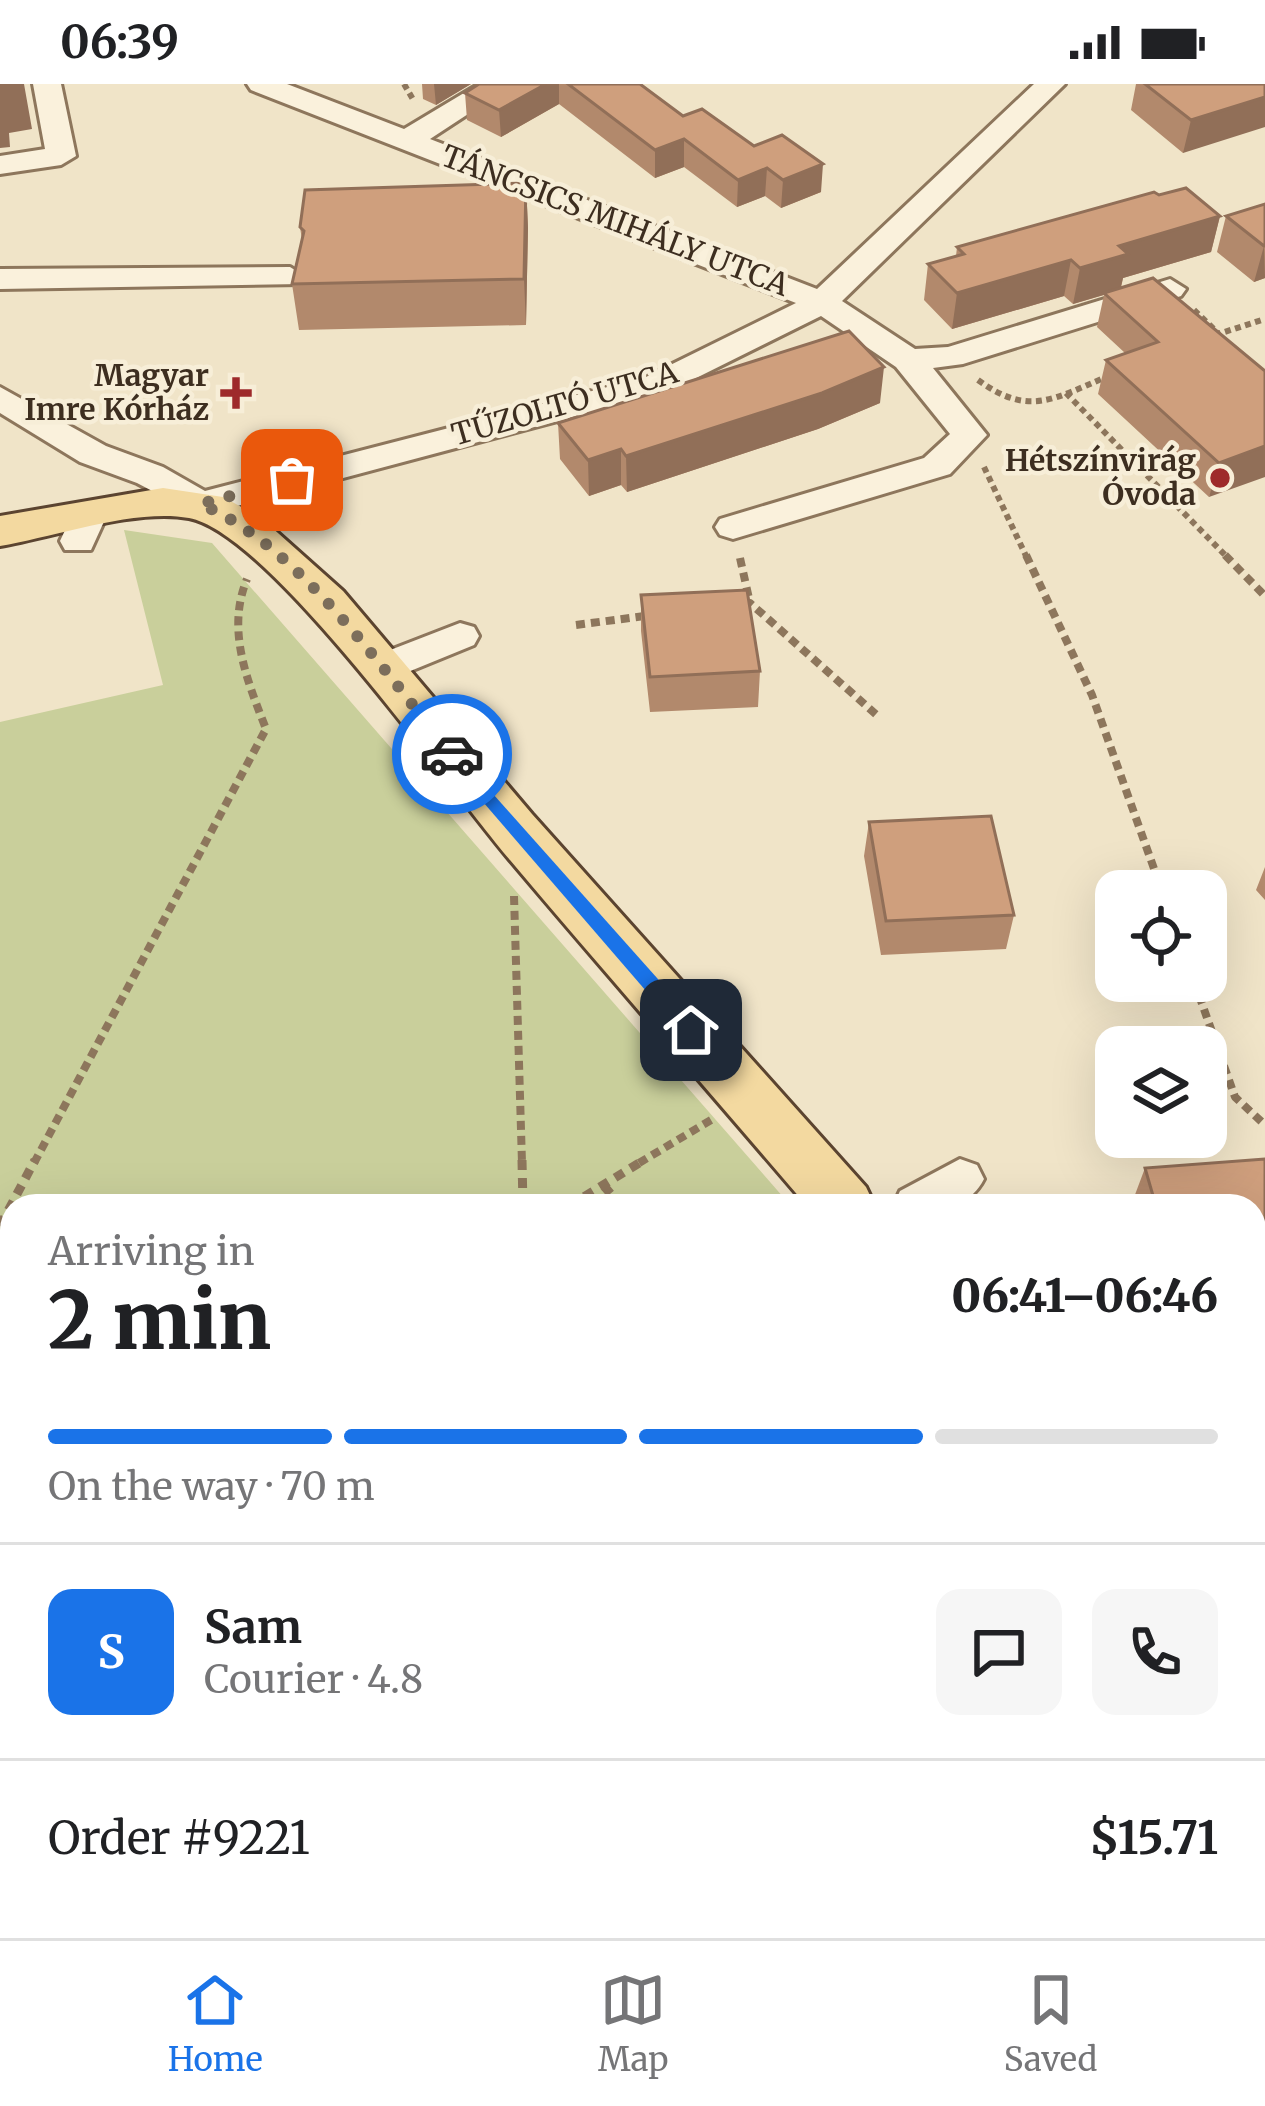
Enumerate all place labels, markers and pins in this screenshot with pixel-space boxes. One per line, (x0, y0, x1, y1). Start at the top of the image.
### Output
place label: Magyar Imre Kórház (24, 356, 209, 428)
marker: Magyar Imre Kórház (220, 377, 252, 409)
pin (241, 429, 343, 531)
place label: Hétszínvirág Óvoda (1005, 441, 1196, 513)
marker: Hétszínvirág Óvoda (1207, 465, 1233, 491)
pin (640, 979, 742, 1081)

